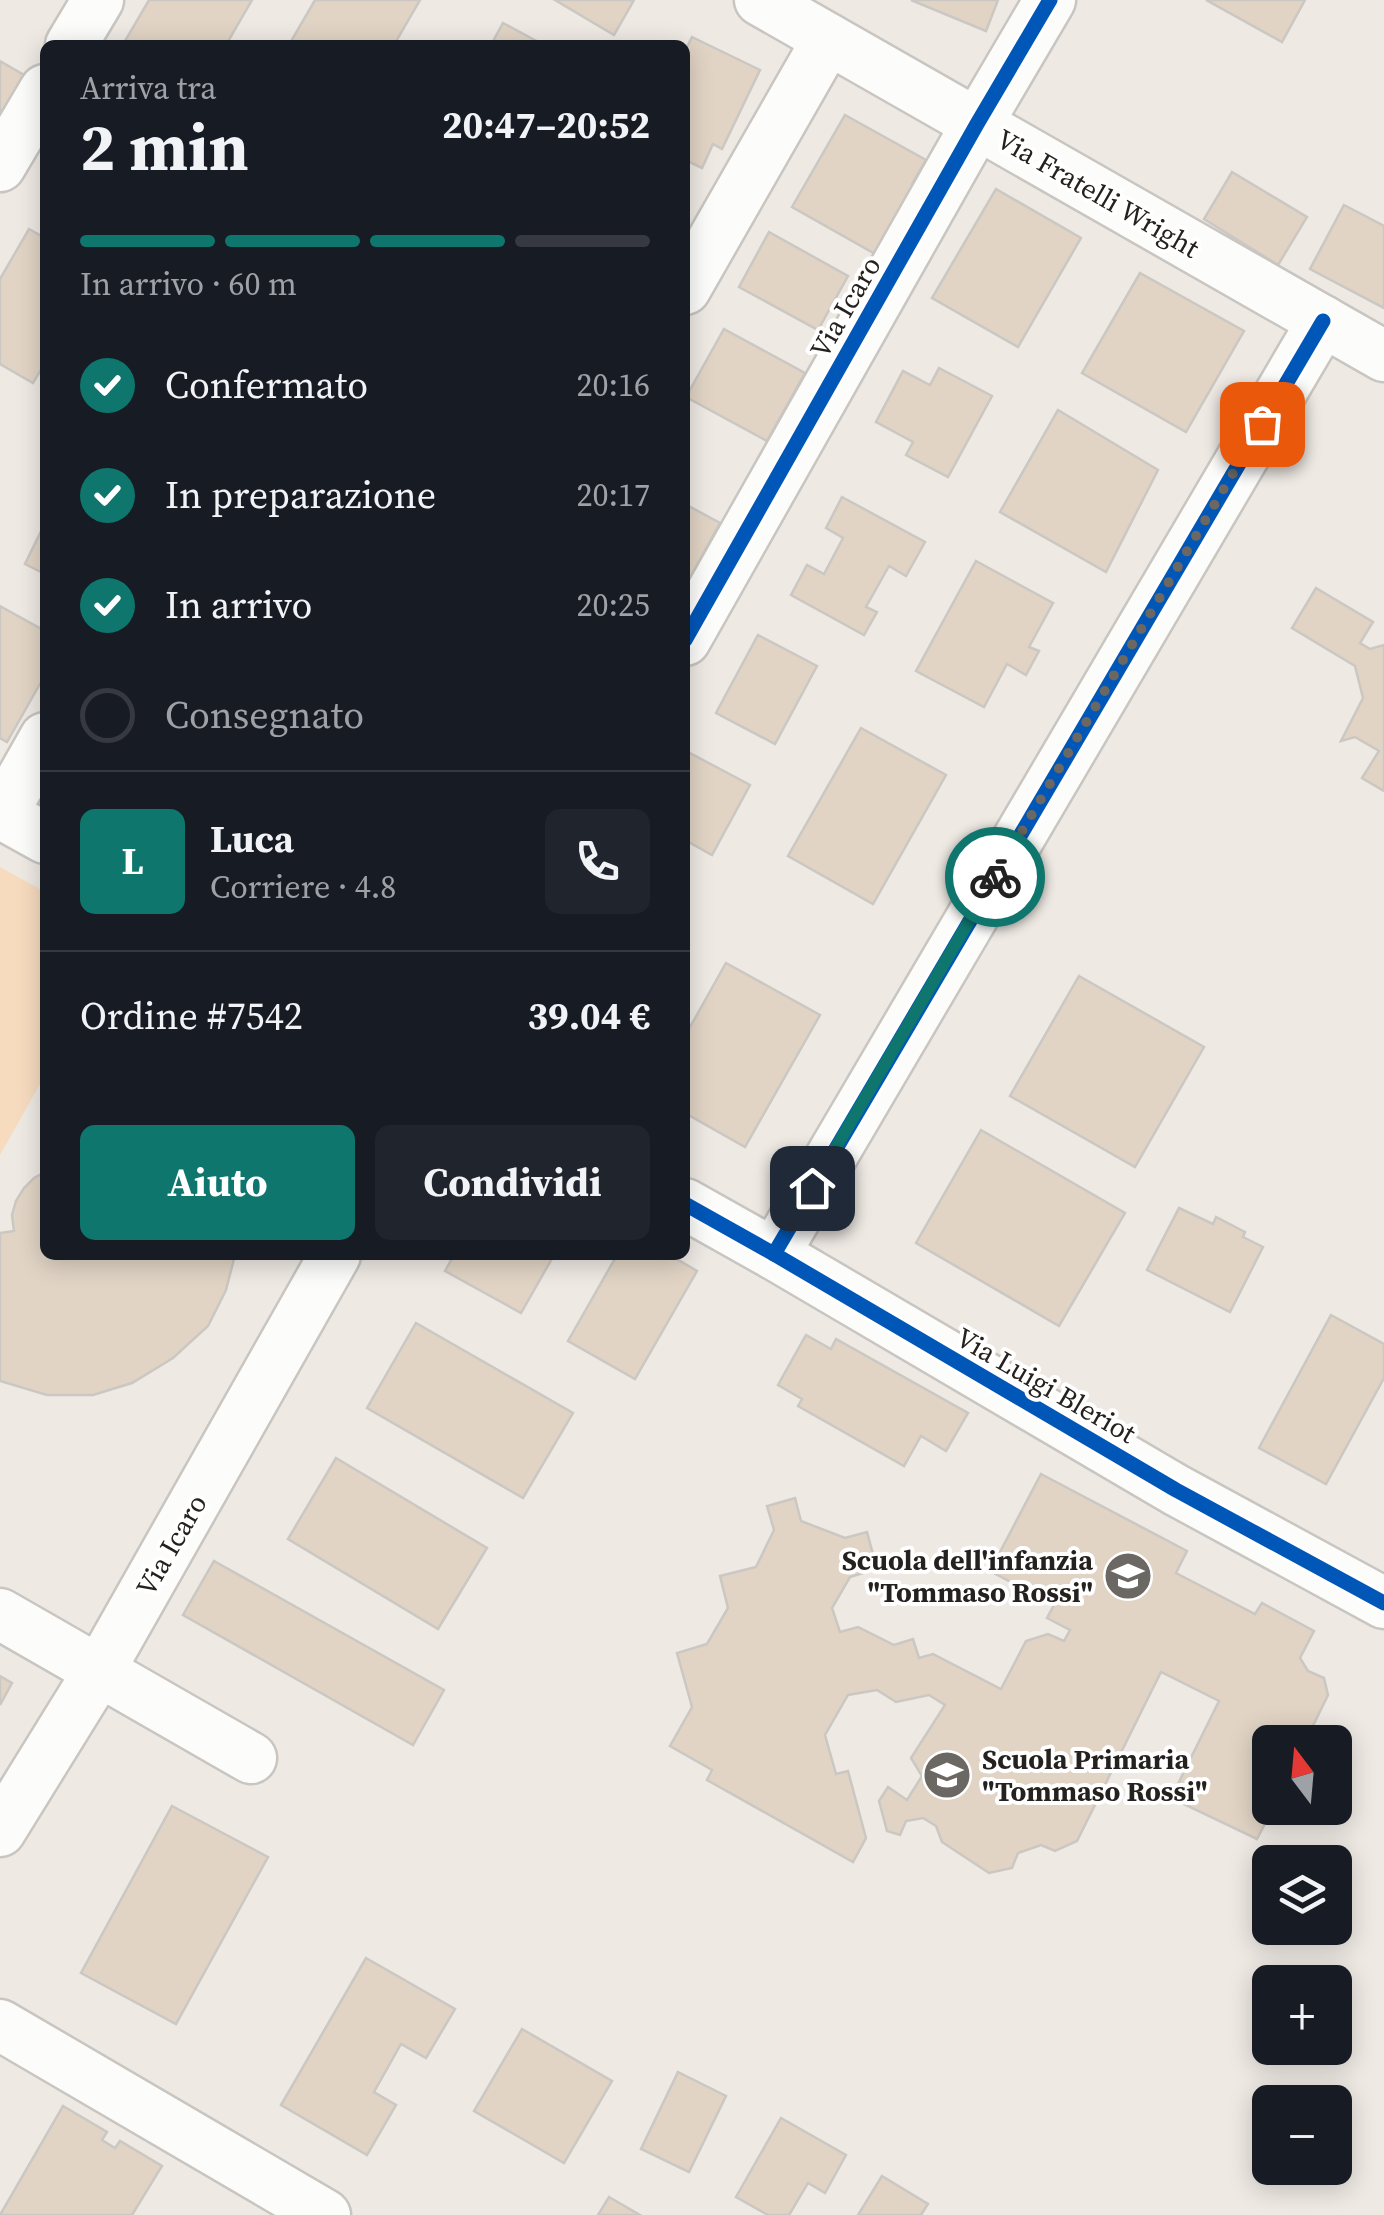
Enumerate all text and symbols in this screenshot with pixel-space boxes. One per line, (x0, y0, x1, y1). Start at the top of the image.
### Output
text: Arriva tra (80, 66, 217, 110)
text: 20:47–20:52 (442, 99, 650, 151)
text: 2 min (80, 103, 249, 192)
street label: Via Fratelli Wright (990, 120, 1207, 267)
street label: Via Icaro (801, 249, 889, 365)
text: In arrivo · 60 m (80, 262, 297, 306)
icon: check (80, 358, 135, 413)
text: Confermato (165, 359, 368, 411)
text: 20:16 (576, 363, 650, 407)
pin (1220, 382, 1305, 467)
icon: bag (1235, 397, 1290, 452)
icon: check (80, 468, 135, 523)
text: In preparazione (165, 469, 436, 521)
text: 20:17 (576, 473, 650, 517)
icon: check (80, 578, 135, 633)
text: In arrivo (165, 579, 312, 631)
text: 20:25 (576, 583, 650, 627)
text: Consegnato (165, 689, 364, 741)
button: phone (545, 809, 650, 914)
text: Luca (210, 813, 294, 865)
courier (945, 827, 1045, 927)
text: L (121, 835, 144, 887)
icon: bike (968, 850, 1023, 905)
text: Corriere · 4.8 (210, 865, 396, 909)
text: Ordine #7542 (80, 990, 303, 1042)
text: 39.04 € (527, 990, 650, 1042)
button: Aiuto (80, 1125, 355, 1240)
button: Condividi (375, 1125, 650, 1240)
pin (770, 1146, 855, 1231)
icon: home (785, 1161, 840, 1216)
street label: Via Luigi Bleriot (949, 1318, 1144, 1452)
street label: Via Icaro (127, 1487, 215, 1603)
place label: Scuola dell'infanzia "Tommaso Rossi" (842, 1541, 1093, 1611)
school or university icon: Scuola dell'infanzia "Tommaso Rossi" (1102, 1550, 1154, 1602)
north arrow (1252, 1725, 1352, 1825)
map controls (1252, 1725, 1352, 2185)
place label: Scuola Primaria "Tommaso Rossi" (982, 1740, 1208, 1810)
school or university icon: Scuola Primaria "Tommaso Rossi" (921, 1749, 973, 1801)
button: layers (1252, 1845, 1352, 1945)
button: + (1252, 1965, 1352, 2065)
button: − (1252, 2085, 1352, 2185)

